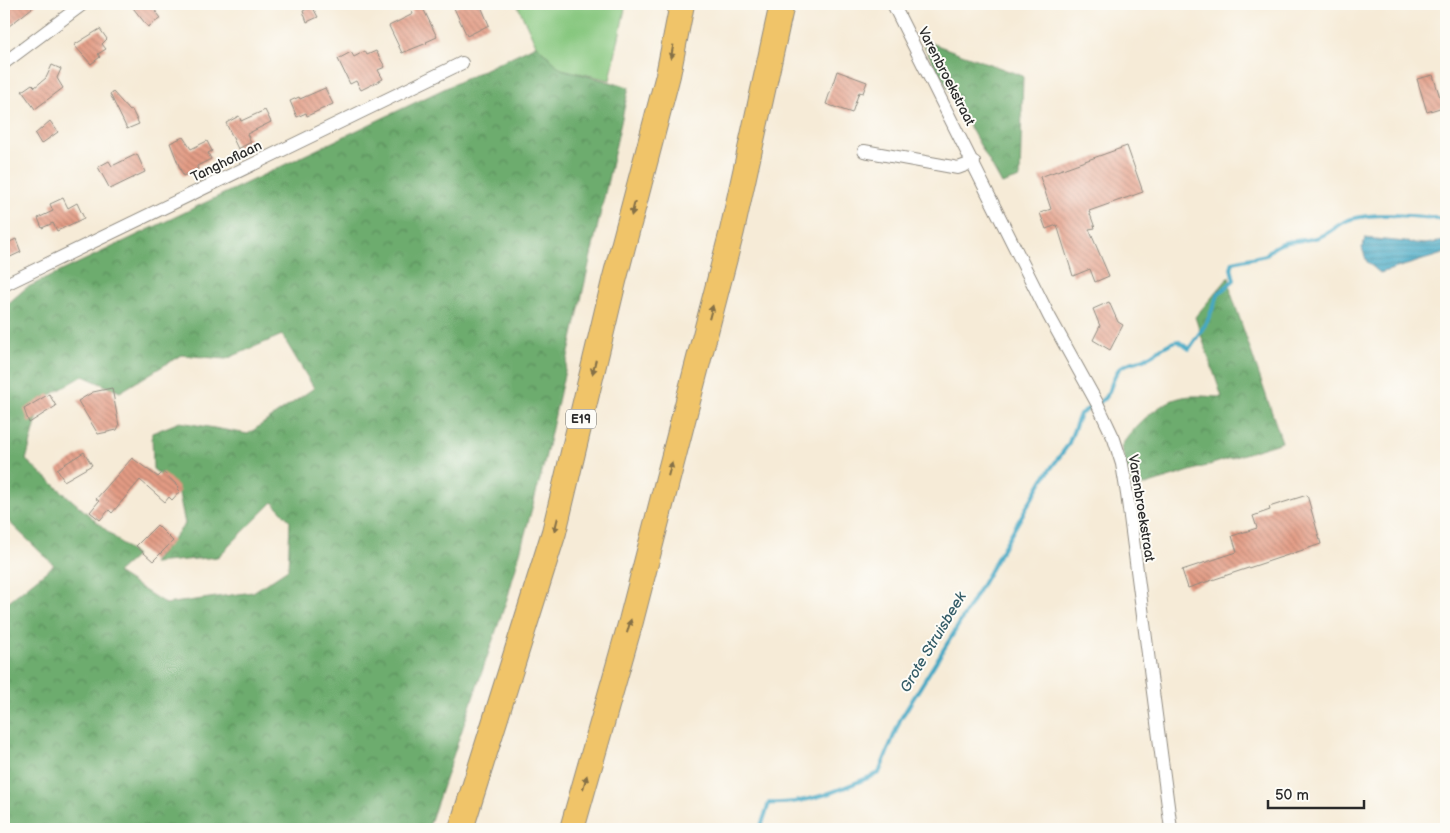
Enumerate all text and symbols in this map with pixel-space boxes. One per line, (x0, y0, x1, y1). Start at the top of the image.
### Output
street label: Varenbroekstraat (914, 24, 979, 129)
one-way arrow (668, 44, 676, 60)
street label: Tanghoflaan (188, 137, 265, 186)
one-way arrow (629, 202, 637, 217)
one-way arrow (707, 304, 715, 319)
one-way arrow (590, 359, 598, 374)
road number: E19 (566, 409, 596, 428)
street label: Varenbroekstraat (1125, 453, 1158, 564)
one-way arrow (667, 461, 675, 476)
one-way arrow (552, 517, 560, 532)
water label: Grote Struisbeek (896, 588, 971, 696)
one-way arrow (626, 618, 634, 633)
one-way arrow (581, 775, 589, 790)
scale bar (1268, 778, 1364, 810)
text: 50 m (1275, 786, 1309, 805)

